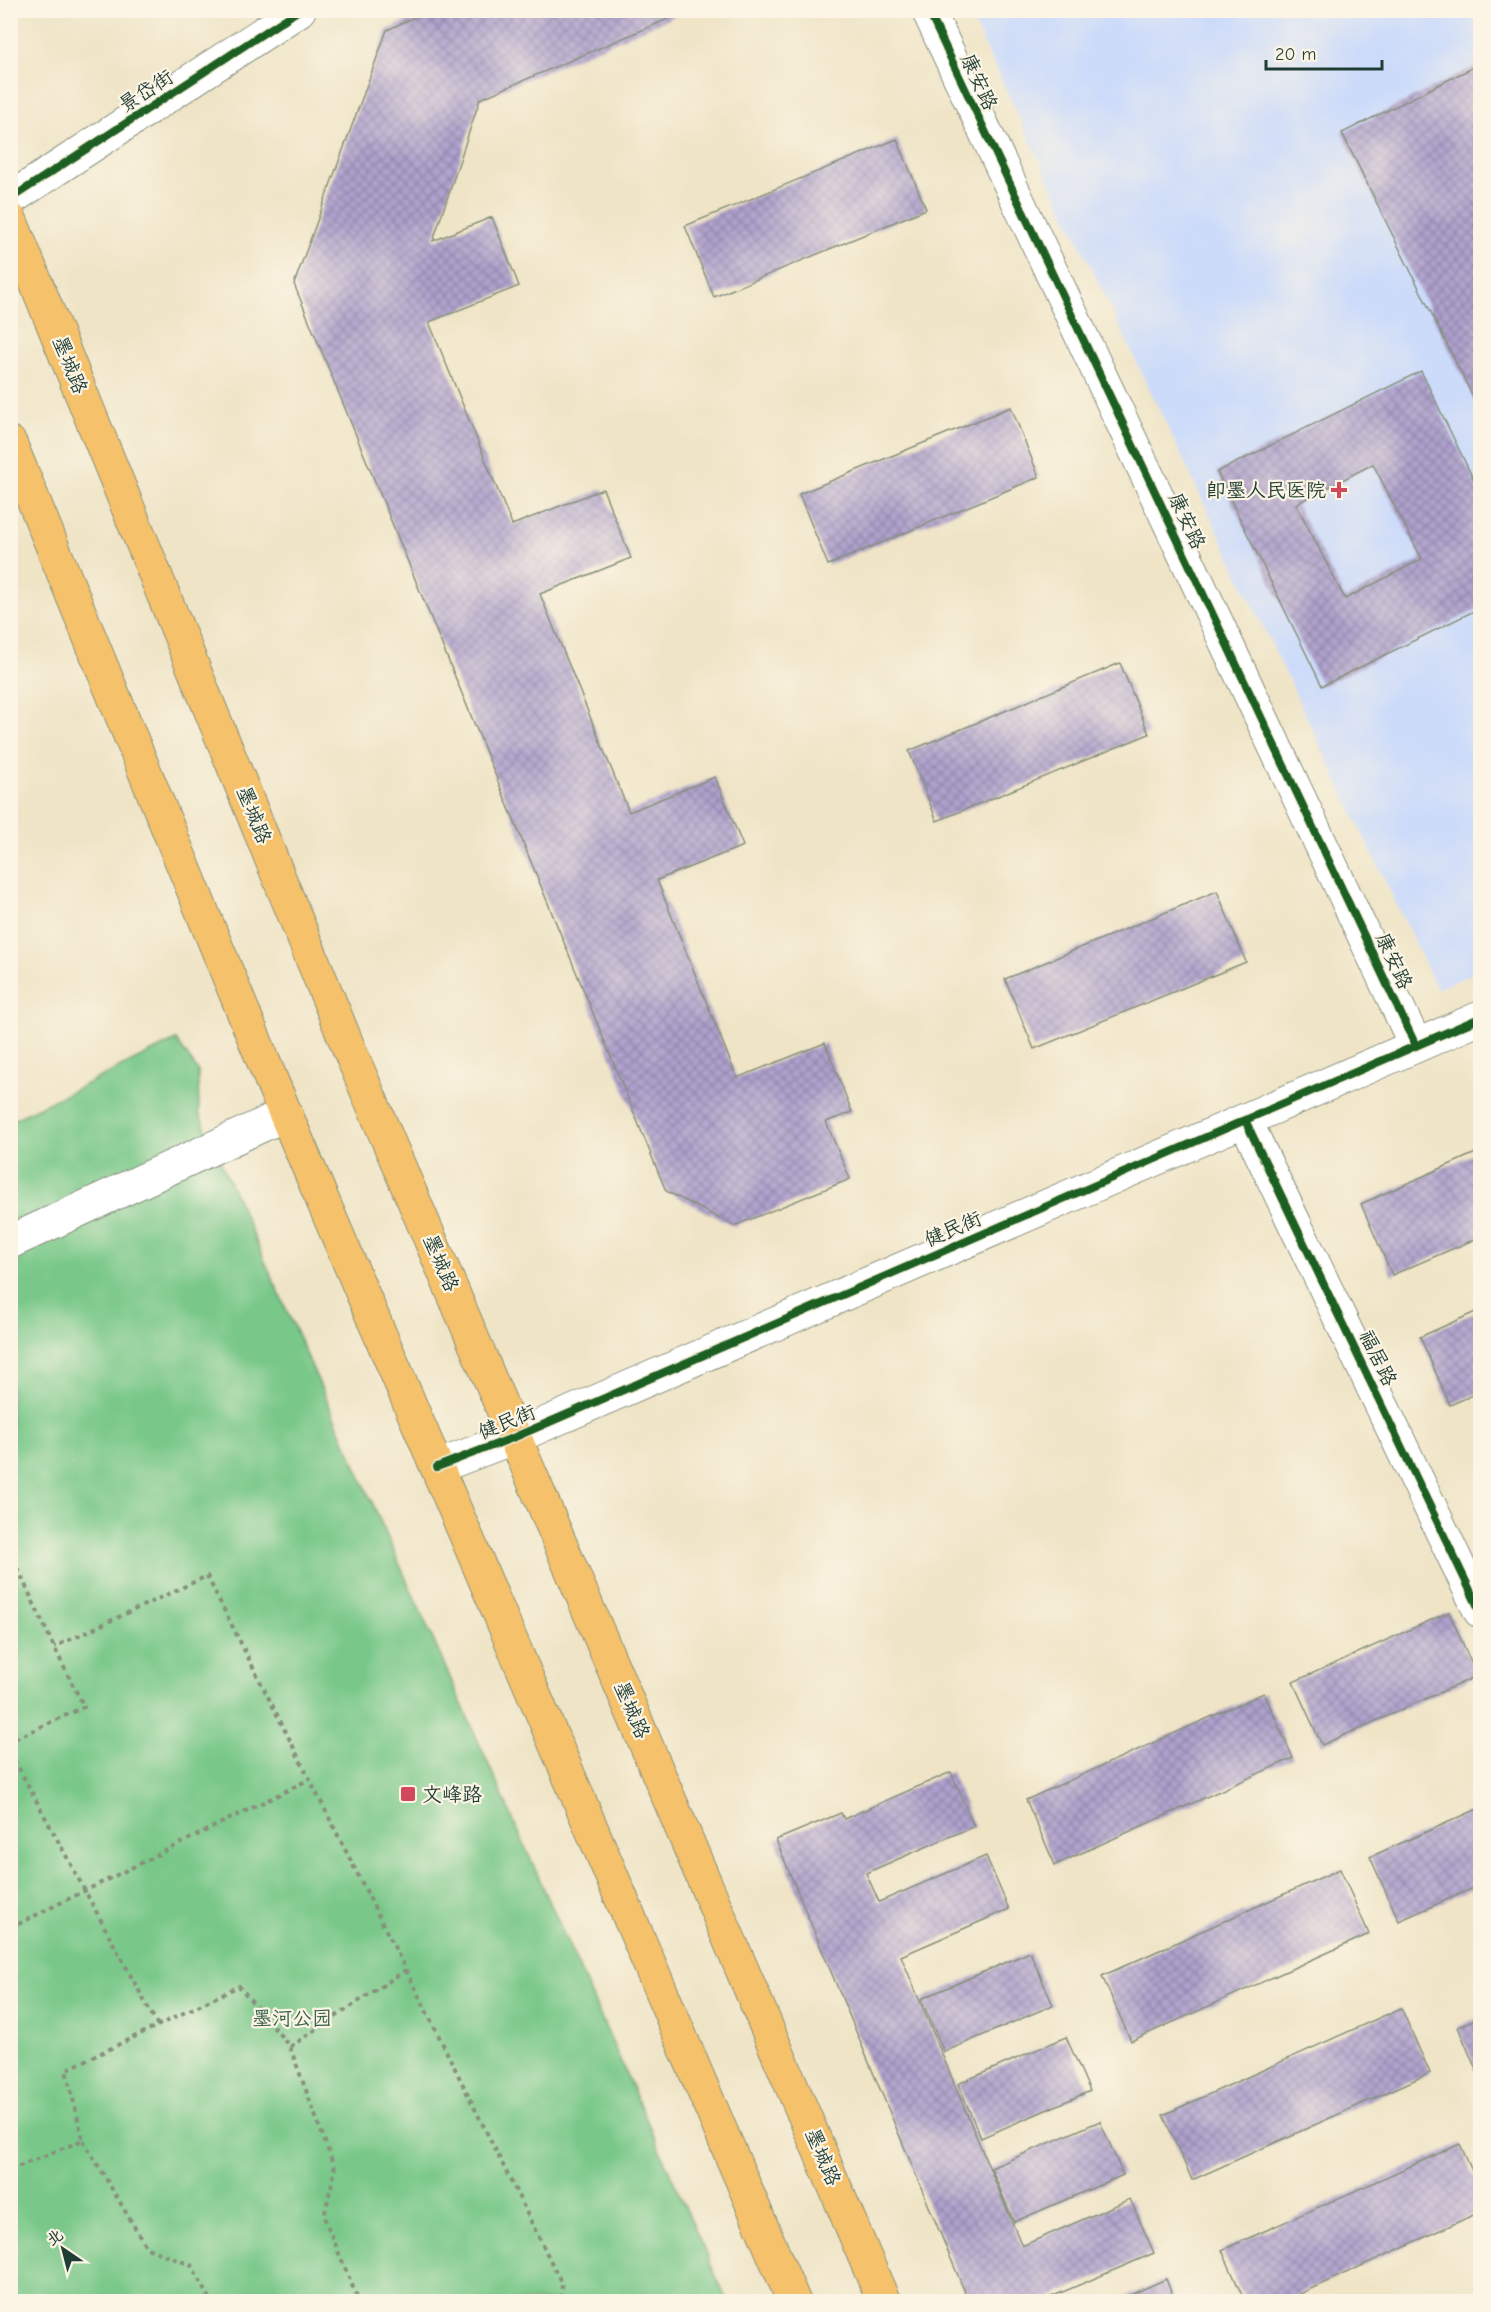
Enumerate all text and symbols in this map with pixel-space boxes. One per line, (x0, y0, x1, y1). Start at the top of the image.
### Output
scale bar (1266, 33, 1382, 71)
text: 20 m (1275, 44, 1316, 65)
street label: 康安路 (956, 50, 1003, 115)
street label: 景岱街 (115, 65, 177, 117)
street label: 墨城路 (48, 333, 92, 398)
place label: 即墨人民医院 (1206, 479, 1326, 502)
marker: 即墨人民医院 (1330, 481, 1348, 499)
street label: 康安路 (1164, 489, 1211, 554)
street label: 墨城路 (232, 783, 276, 848)
street label: 康安路 (1371, 929, 1418, 994)
street label: 健民街 (921, 1207, 985, 1251)
street label: 墨城路 (419, 1231, 464, 1296)
street label: 福居路 (1355, 1326, 1402, 1391)
street label: 健民街 (475, 1400, 539, 1444)
street label: 墨城路 (610, 1678, 655, 1743)
place label: 文峰路 (422, 1783, 483, 1806)
marker: 文峰路 (399, 1785, 417, 1803)
park label: 墨河公园 (252, 2007, 332, 2030)
street label: 墨城路 (801, 2125, 846, 2190)
north arrow (33, 2219, 93, 2279)
text: 北 (43, 2226, 67, 2249)

